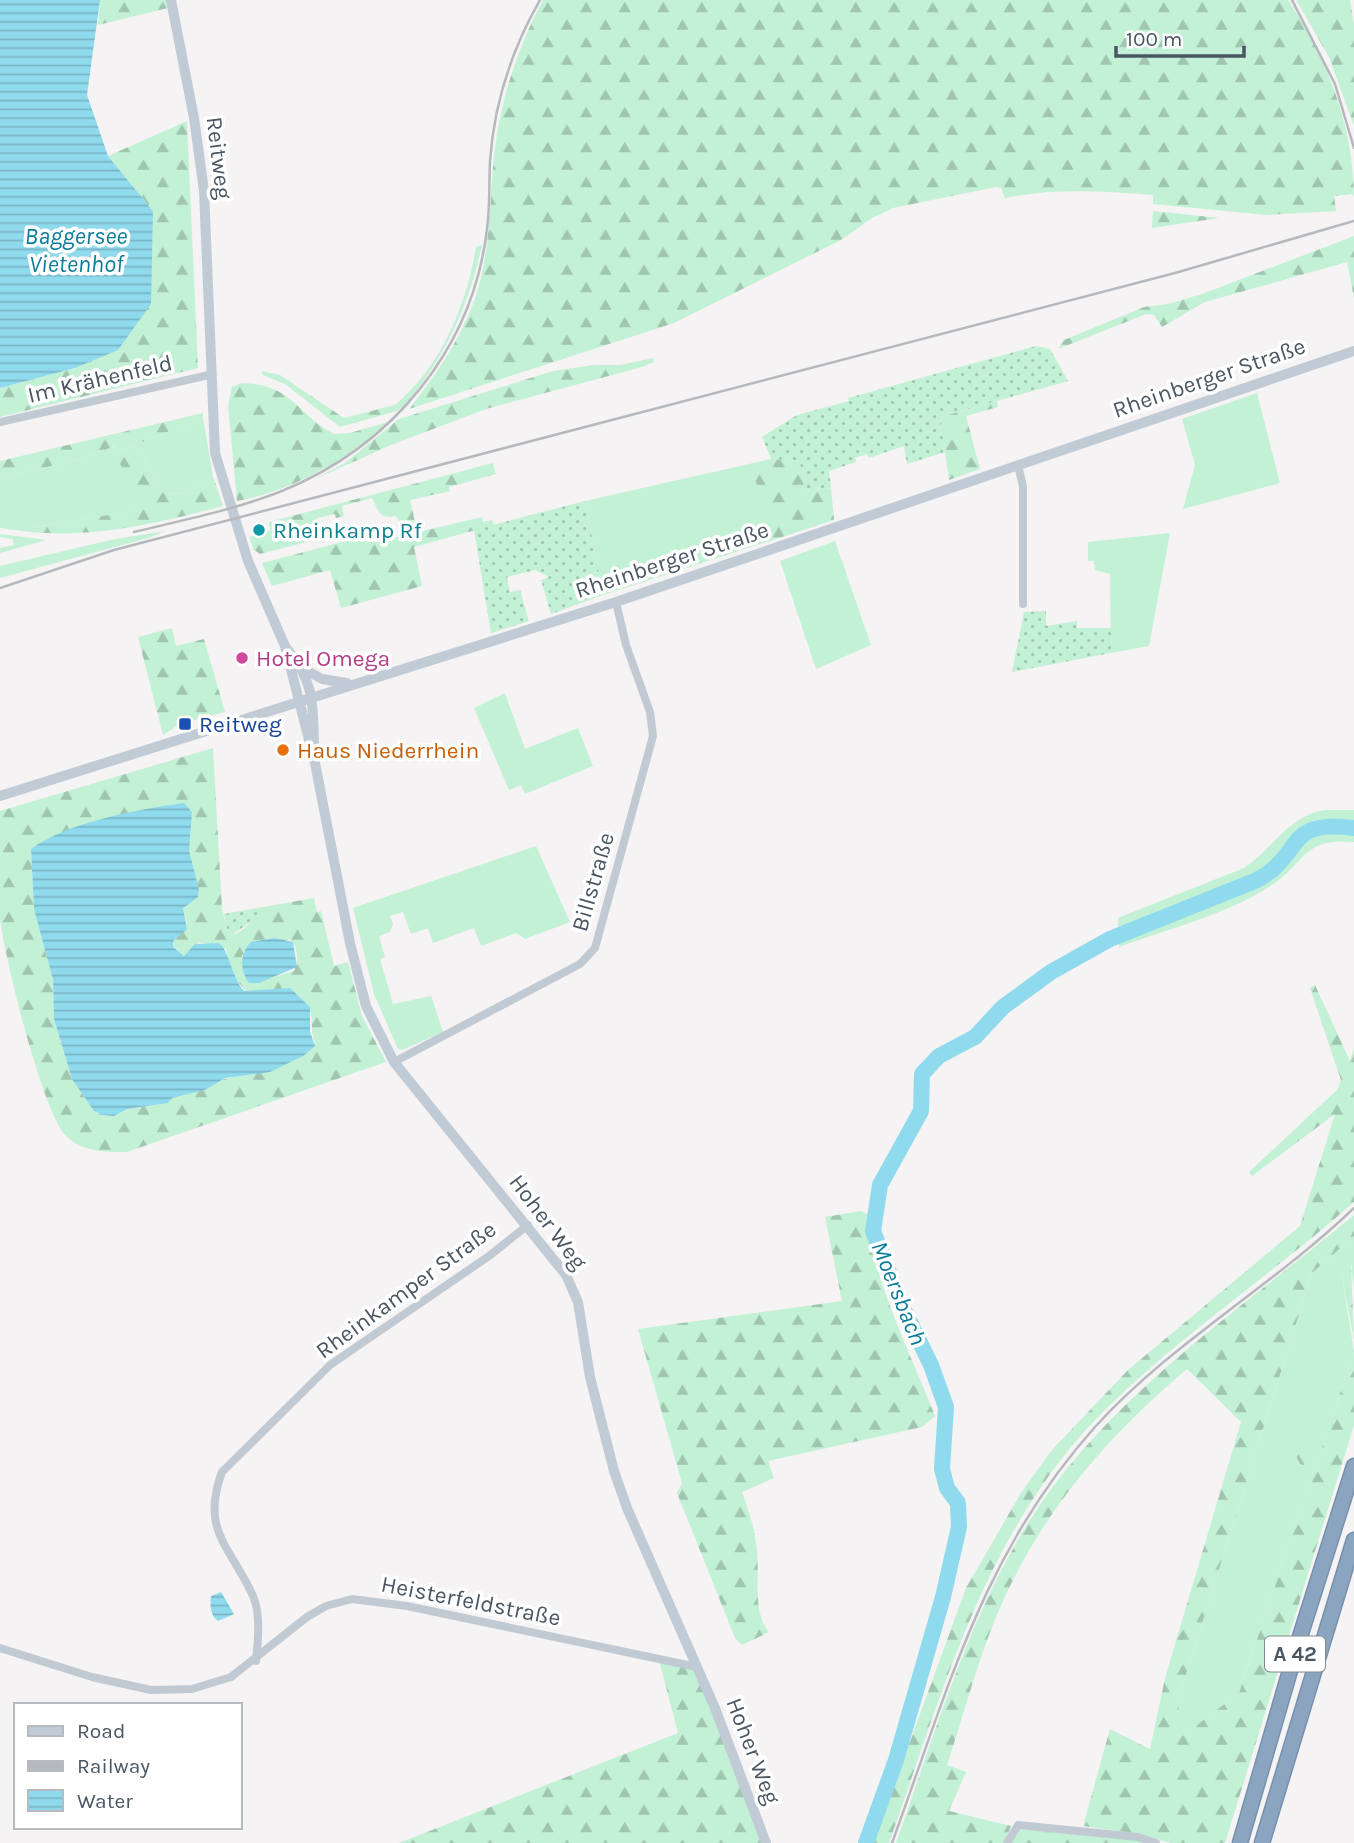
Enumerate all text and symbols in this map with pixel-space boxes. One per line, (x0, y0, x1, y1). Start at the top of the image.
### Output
scale bar (1116, 14, 1244, 58)
text: 100 m (1126, 27, 1183, 51)
street label: Reitweg (201, 115, 237, 201)
water label: Baggersee Vietenhof (25, 222, 127, 278)
street label: Rheinberger Straße (1109, 332, 1309, 424)
street label: Im Krähenfeld (25, 349, 175, 409)
street label: Rheinberger Straße (572, 516, 772, 604)
place label: Rheinkamp Rf (273, 517, 422, 544)
marker: Rheinkamp Rf (251, 522, 267, 538)
place label: Hotel Omega (256, 645, 390, 672)
marker: Hotel Omega (234, 650, 250, 666)
place label: Reitweg (199, 711, 282, 738)
marker: Reitweg (177, 716, 193, 732)
place label: Haus Niederrhein (297, 737, 479, 764)
marker: Haus Niederrhein (275, 742, 291, 758)
street label: Billstraße (566, 829, 620, 935)
street label: Hoher Weg (504, 1169, 592, 1275)
street label: Rheinkamper Straße (311, 1216, 501, 1364)
water label: Moersbach (865, 1237, 933, 1349)
street label: Heisterfeldstraße (379, 1570, 563, 1632)
road number: A 42 (1265, 1636, 1325, 1672)
street label: Hoher Weg (720, 1694, 786, 1808)
legend (14, 1703, 242, 1829)
text: Road (77, 1719, 125, 1743)
text: Railway (77, 1754, 150, 1778)
text: Water (77, 1789, 133, 1813)

